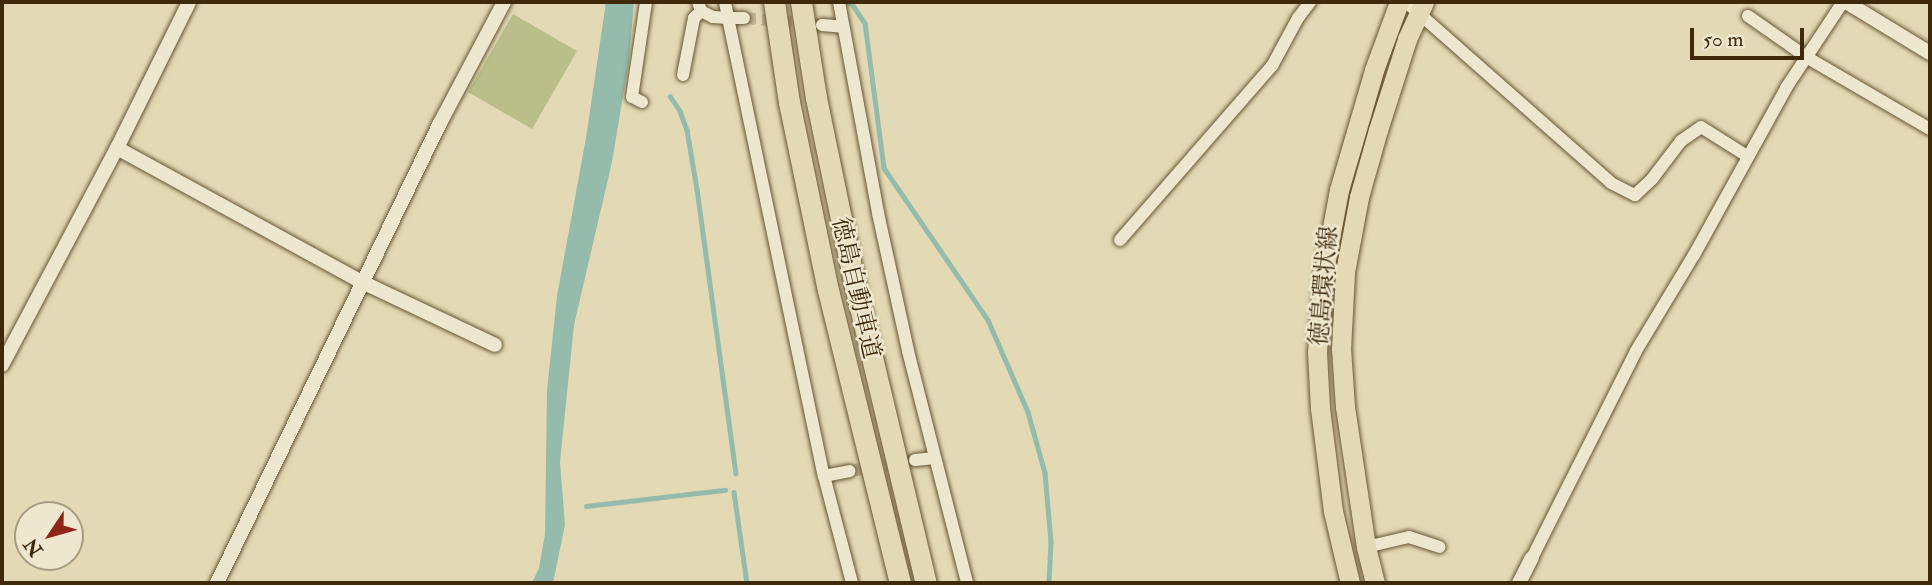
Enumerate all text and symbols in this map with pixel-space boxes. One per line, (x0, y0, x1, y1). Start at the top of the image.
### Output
scale bar (1694, 14, 1808, 58)
text: 50 m (1703, 26, 1744, 53)
street label: 徳島自動車道 (826, 215, 886, 361)
street label: 徳島環状線 (1304, 225, 1344, 347)
north arrow (14, 501, 84, 571)
text: N (19, 533, 48, 561)

